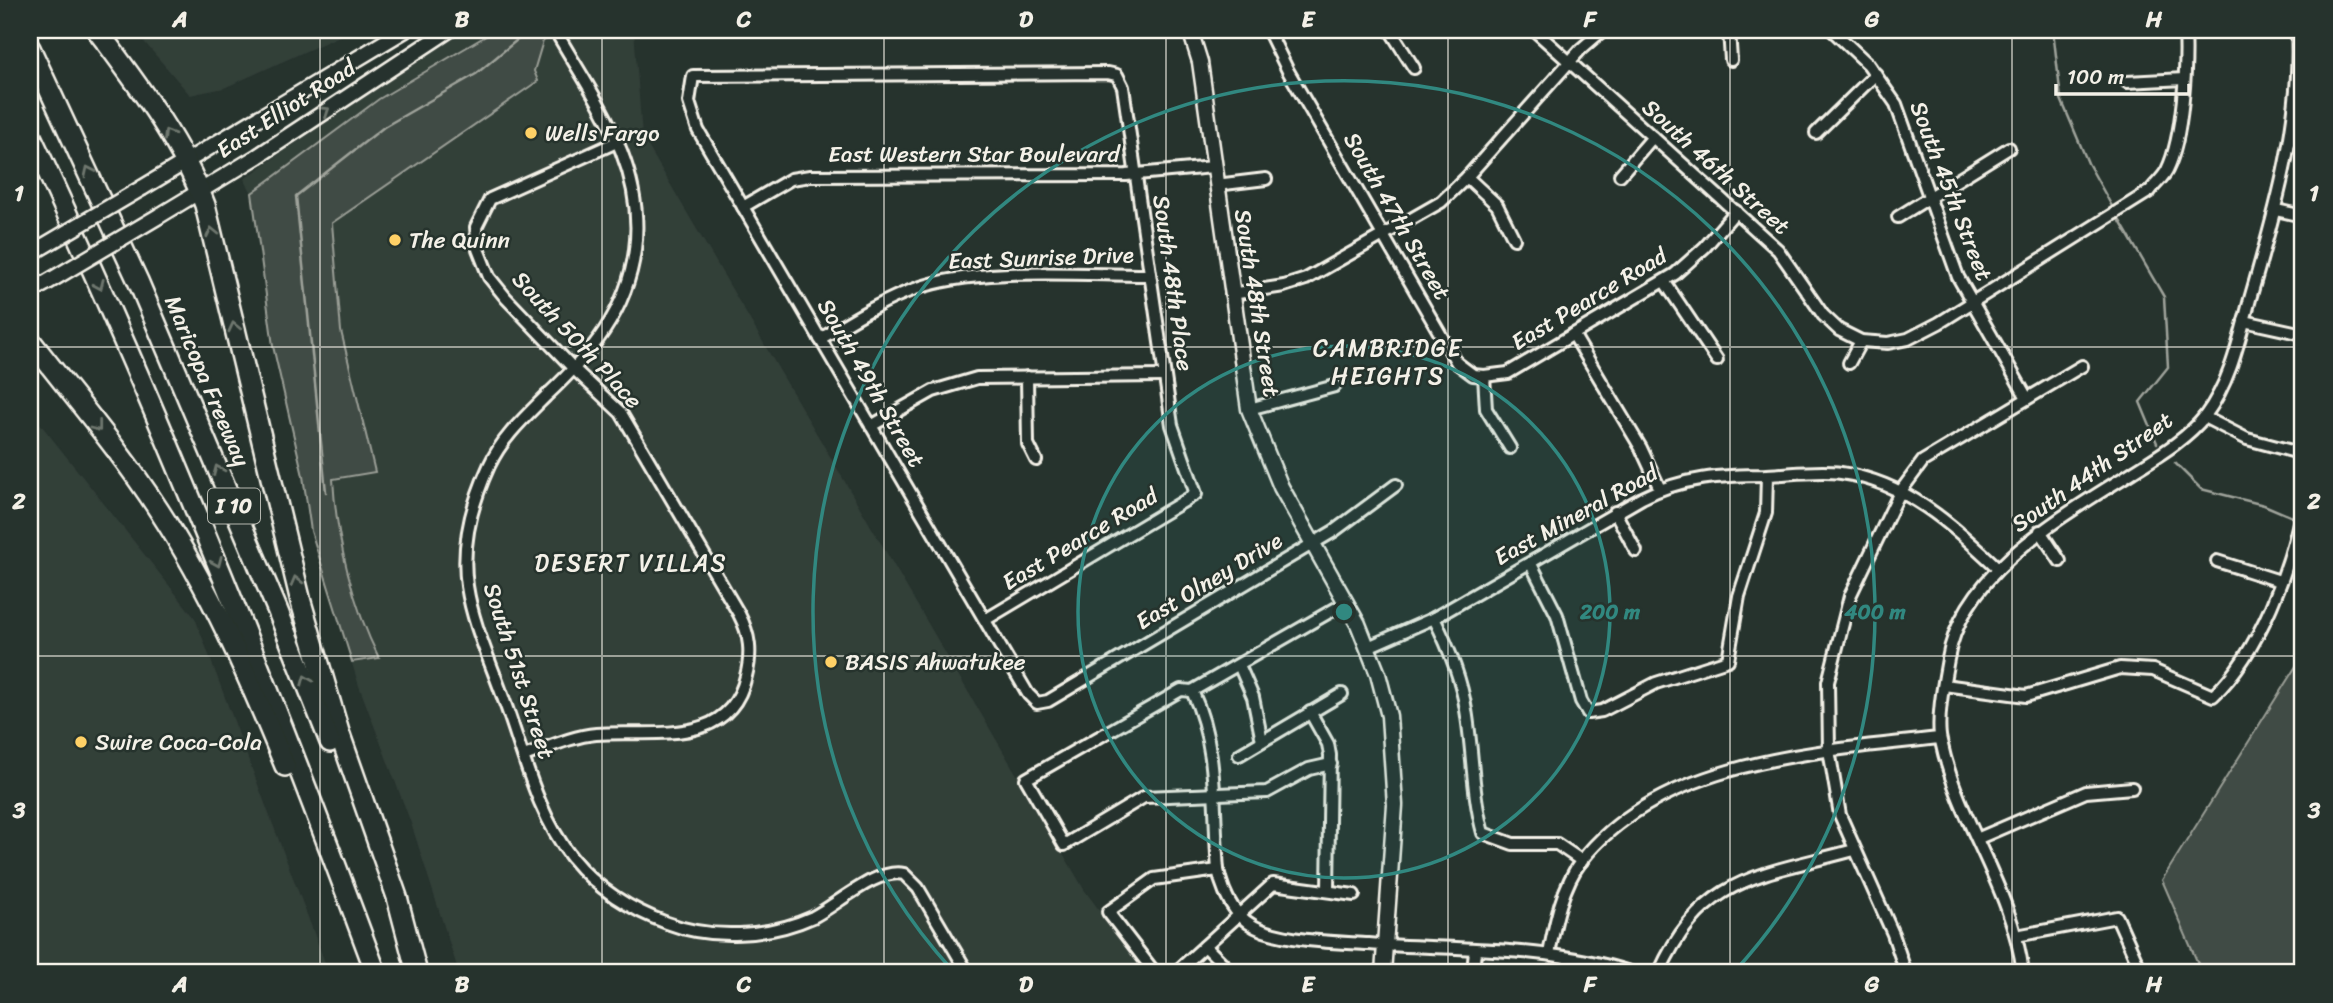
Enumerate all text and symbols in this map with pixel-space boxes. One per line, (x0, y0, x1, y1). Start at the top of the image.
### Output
text: A (171, 0, 188, 40)
text: B (455, 0, 470, 40)
text: C (736, 0, 752, 40)
text: D (1019, 0, 1034, 40)
text: E (1302, 0, 1317, 40)
text: F (1583, 0, 1598, 40)
text: G (1864, 0, 1880, 40)
text: H (2145, 0, 2163, 40)
street label: East Elliot Road (208, 47, 366, 170)
scale bar (2056, 52, 2190, 96)
text: 100 m (2067, 58, 2124, 96)
street label: South 46th Street (1632, 89, 1800, 245)
street label: South 45th Street (1898, 95, 2004, 287)
one-way arrow (317, 106, 330, 119)
place label: Wells Fargo (545, 113, 660, 154)
street label: South 47th Street (1332, 124, 1462, 308)
marker: Wells Fargo (523, 125, 539, 141)
one-way arrow (164, 129, 177, 142)
street label: East Western Star Boulevard (828, 134, 1122, 175)
one-way arrow (83, 166, 97, 178)
text: 1 (14, 173, 24, 214)
text: 1 (2309, 173, 2319, 214)
street label: South 48th Place (1140, 192, 1206, 374)
street label: South 48th Street (1222, 206, 1292, 400)
place label: The Quinn (409, 220, 511, 261)
one-way arrow (206, 226, 220, 238)
marker: The Quinn (387, 232, 403, 248)
street label: East Sunrise Drive (948, 234, 1134, 282)
street label: East Pearce Road (1503, 235, 1677, 362)
street label: South 50th Place (501, 261, 653, 419)
one-way arrow (91, 278, 105, 290)
street label: Maricopa Freeway (152, 289, 262, 473)
street label: South 49th Street (806, 290, 936, 476)
one-way arrow (227, 321, 242, 333)
district label: CAMBRIDGE HEIGHTS (1313, 327, 1463, 397)
street label: South 44th Street (2002, 401, 2182, 543)
one-way arrow (89, 419, 102, 431)
street label: East Mineral Road (1486, 452, 1667, 577)
one-way arrow (213, 465, 227, 477)
street label: East Pearce Road (994, 475, 1168, 602)
text: 2 (11, 481, 26, 522)
text: 2 (2306, 481, 2321, 522)
road number: I 10 (208, 489, 260, 524)
street label: East Olney Drive (1127, 521, 1291, 641)
district label: DESERT VILLAS (535, 542, 727, 584)
one-way arrow (208, 555, 222, 567)
one-way arrow (290, 575, 304, 587)
street label: South 51st Street (471, 577, 567, 765)
text: 200 m (1579, 593, 1641, 631)
text: 400 m (1843, 593, 1906, 631)
centre of rings (1332, 600, 1356, 624)
place label: BASIS Ahwatukee (845, 642, 1026, 683)
marker: BASIS Ahwatukee (823, 654, 839, 670)
one-way arrow (300, 674, 314, 686)
place label: Swire Coca-Cola (95, 722, 262, 763)
marker: Swire Coca-Cola (73, 734, 89, 750)
text: 3 (12, 790, 26, 831)
text: 3 (2307, 790, 2321, 831)
text: A (171, 964, 188, 1003)
text: B (455, 964, 470, 1003)
text: C (736, 964, 752, 1003)
text: D (1019, 964, 1034, 1003)
text: E (1302, 964, 1317, 1003)
text: F (1583, 964, 1598, 1003)
text: G (1864, 964, 1880, 1003)
text: H (2145, 964, 2163, 1003)

